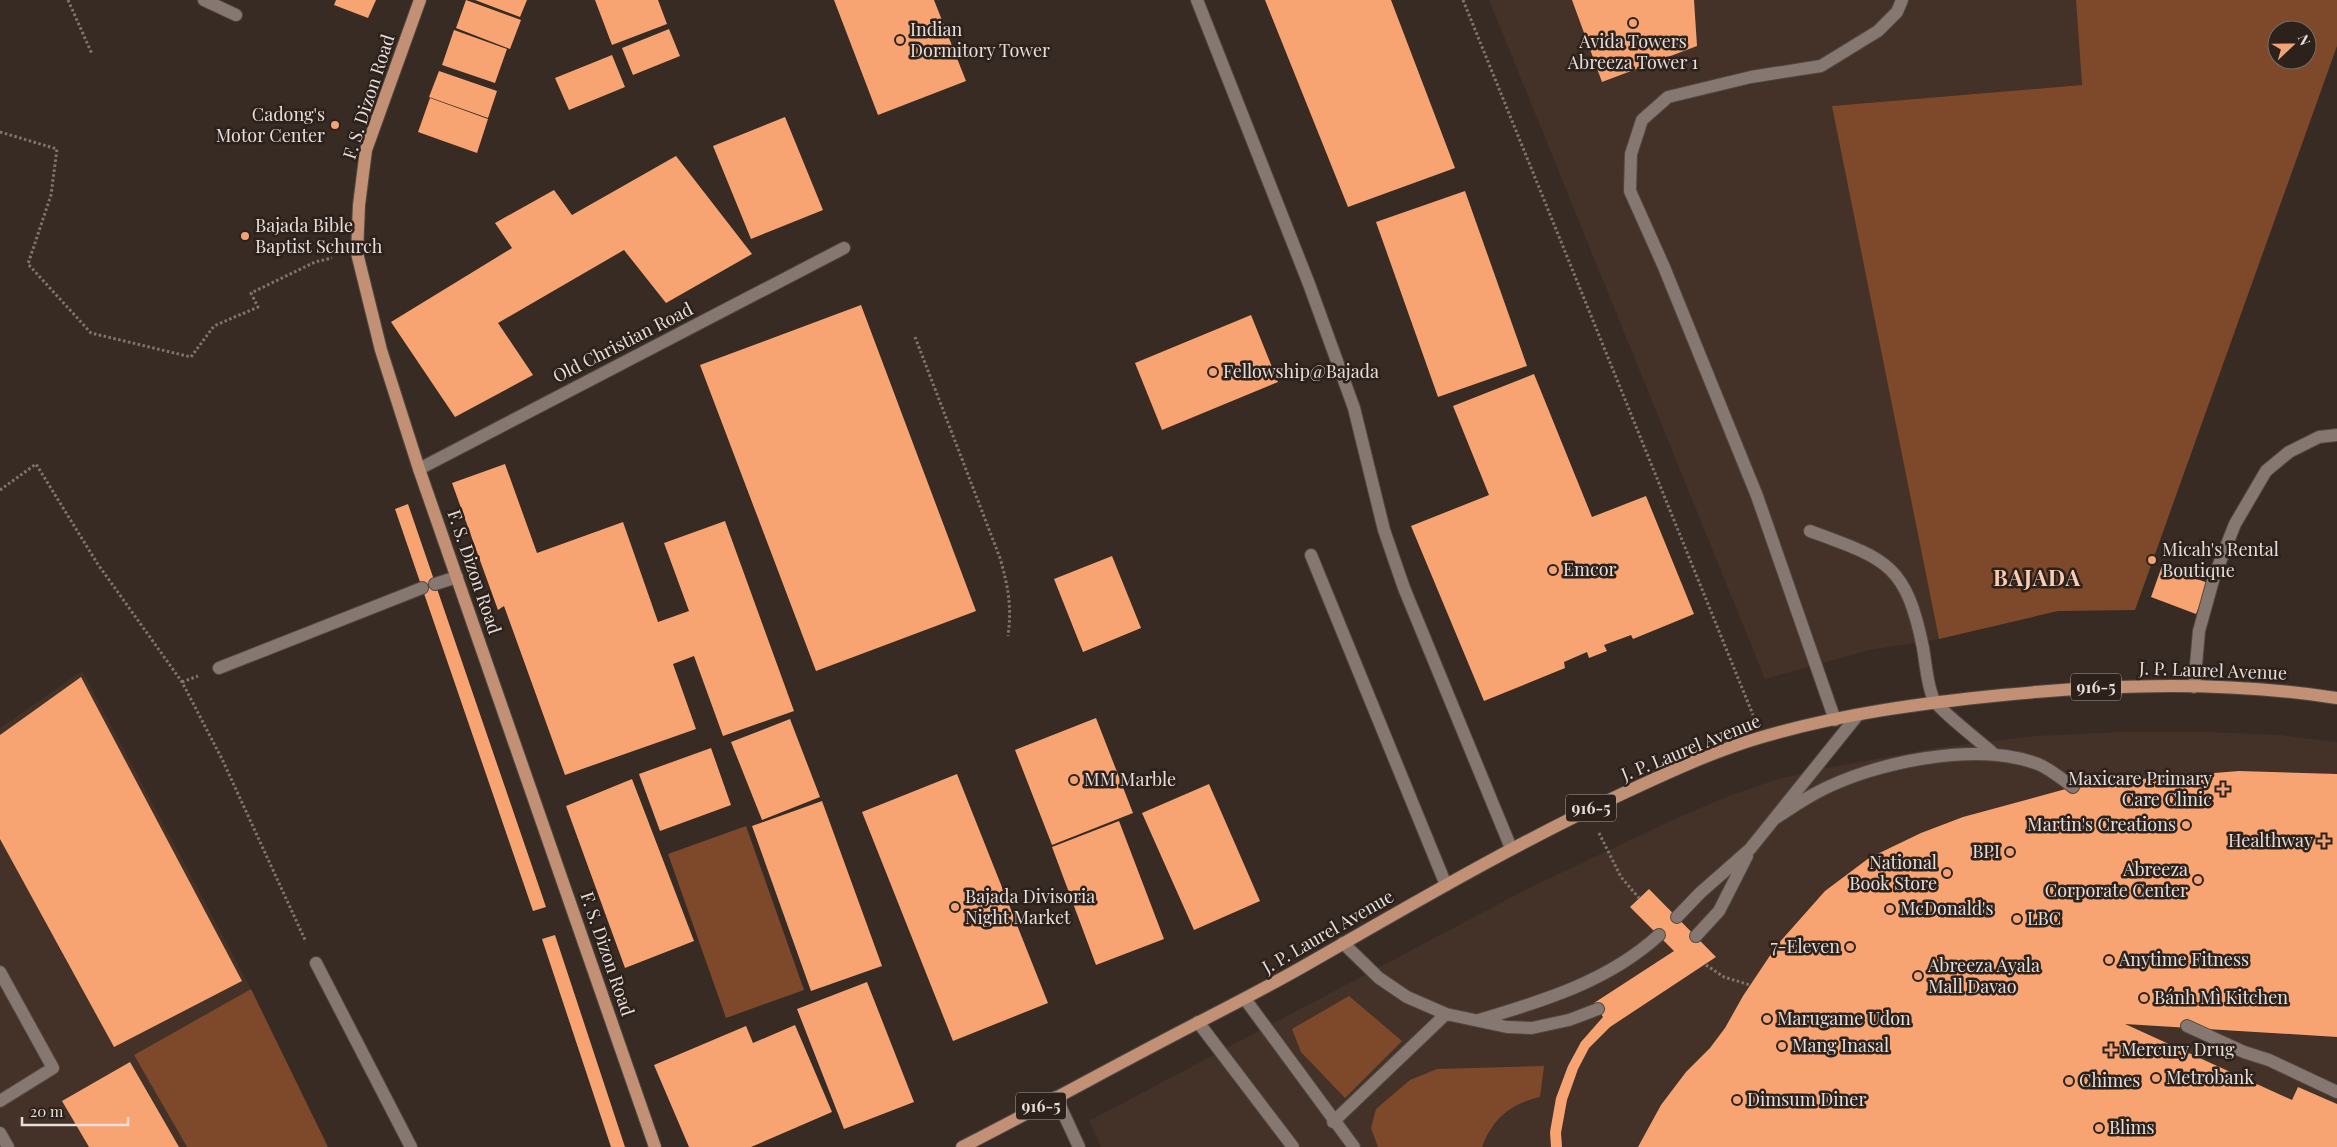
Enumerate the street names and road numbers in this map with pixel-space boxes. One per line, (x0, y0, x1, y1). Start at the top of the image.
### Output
street label: F. S. Dizon Road (337, 31, 400, 162)
street label: Old Christian Road (548, 296, 697, 388)
street label: F. S. Dizon Road (442, 506, 508, 637)
street label: J. P. Laurel Avenue (2138, 655, 2287, 685)
road number: 916-5 (2071, 674, 2121, 700)
street label: J. P. Laurel Avenue (1617, 708, 1764, 786)
road number: 916-5 (1566, 794, 1616, 821)
street label: J. P. Laurel Avenue (1257, 884, 1398, 979)
street label: F. S. Dizon Road (575, 888, 641, 1019)
road number: 916-5 (1016, 1092, 1066, 1120)

